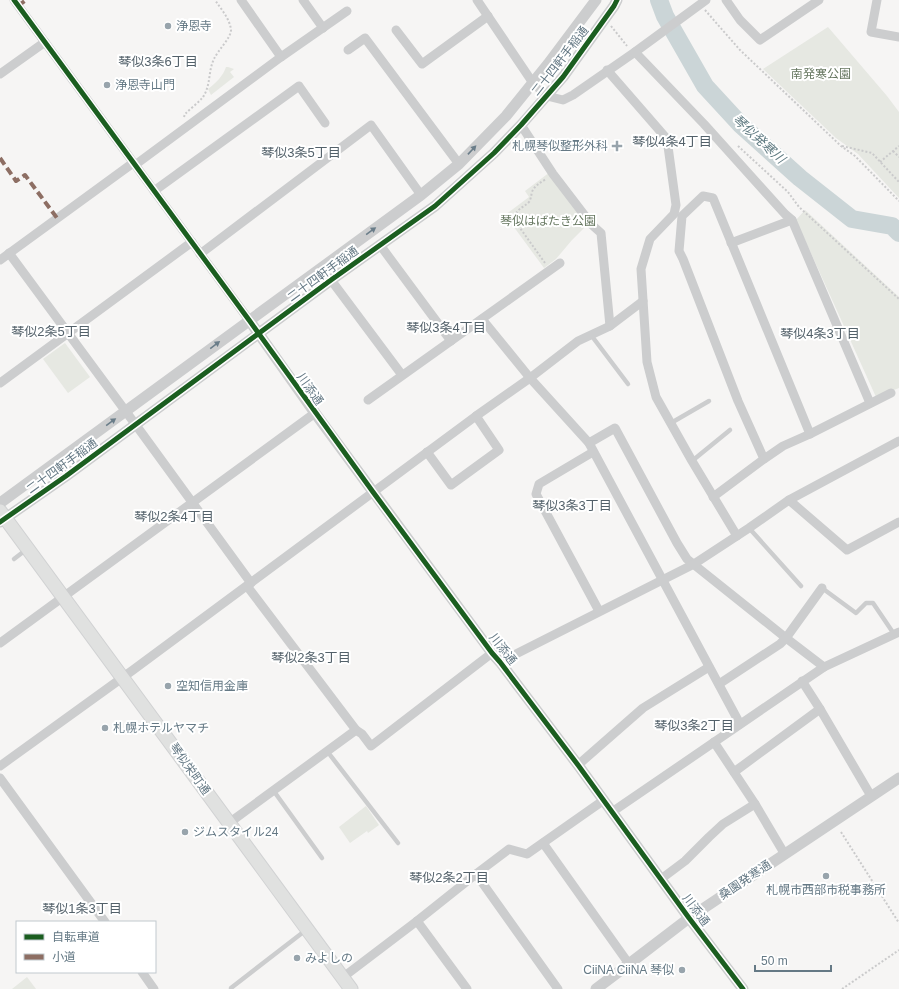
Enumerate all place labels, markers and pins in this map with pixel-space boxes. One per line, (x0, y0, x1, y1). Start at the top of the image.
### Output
place label: 浄恩寺 (176, 19, 212, 33)
marker: 浄恩寺 (163, 21, 173, 31)
place label: 浄恩寺山門 (115, 78, 175, 92)
marker: 浄恩寺山門 (102, 80, 112, 90)
place label: 札幌琴似整形外科 (512, 139, 608, 153)
marker: 札幌琴似整形外科 (611, 140, 623, 152)
place label: 空知信用金庫 (176, 679, 248, 693)
marker: 空知信用金庫 (163, 681, 173, 691)
place label: 札幌ホテルヤマチ (113, 721, 209, 735)
marker: 札幌ホテルヤマチ (100, 723, 110, 733)
place label: ジムスタイル24 (193, 825, 279, 839)
marker: ジムスタイル24 (180, 827, 190, 837)
marker: 札幌市西部市税事務所 (821, 871, 831, 881)
place label: 札幌市西部市税事務所 (766, 883, 886, 897)
place label: みよしの (305, 951, 353, 965)
marker: みよしの (292, 953, 302, 963)
place label: CiiNA CiiNA 琴似 (583, 963, 674, 977)
marker: CiiNA CiiNA 琴似 (677, 965, 687, 975)

